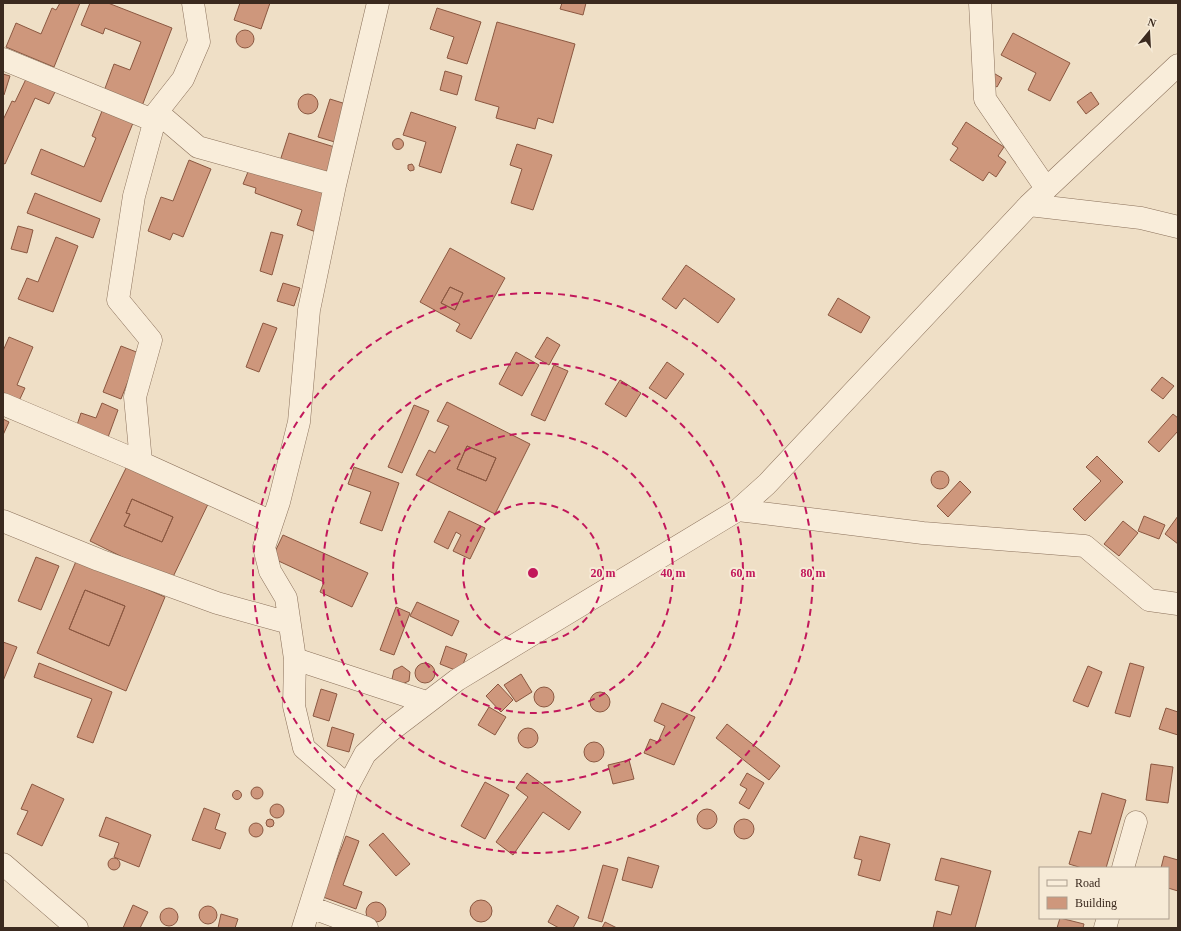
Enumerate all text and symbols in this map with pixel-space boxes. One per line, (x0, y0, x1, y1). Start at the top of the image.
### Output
north arrow (1129, 12, 1169, 52)
text: N (1146, 16, 1158, 29)
centre of rings (526, 566, 540, 580)
text: 20 m (591, 566, 616, 580)
text: 40 m (661, 566, 686, 580)
text: 60 m (731, 566, 756, 580)
text: 80 m (801, 566, 826, 580)
legend (1039, 867, 1169, 919)
text: Road (1075, 876, 1100, 890)
text: Building (1075, 896, 1117, 910)

